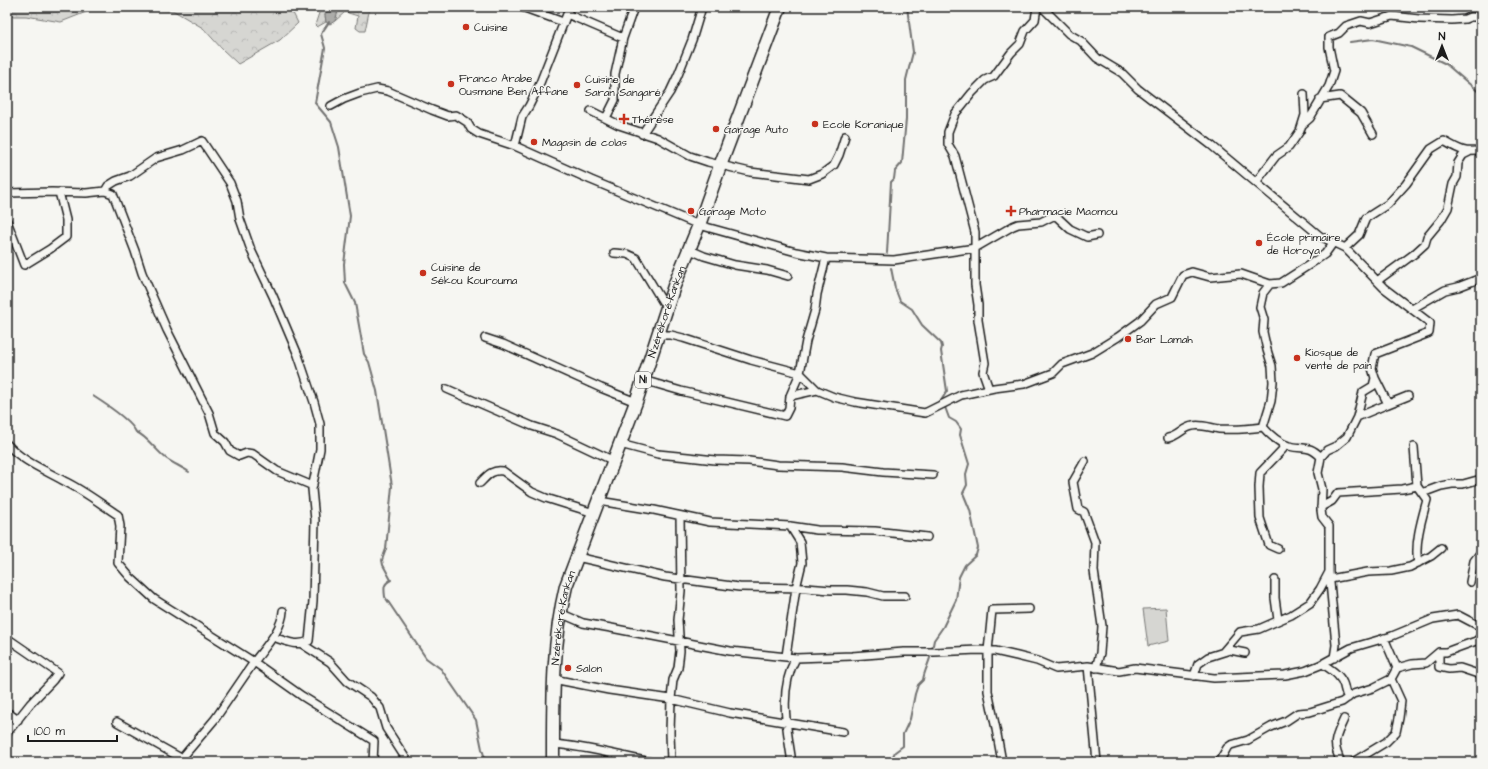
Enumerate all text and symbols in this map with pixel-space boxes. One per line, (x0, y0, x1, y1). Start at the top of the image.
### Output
place label: Cuisine (474, 20, 508, 35)
marker: Cuisine (461, 22, 471, 32)
north arrow (1422, 26, 1462, 66)
text: N (1439, 29, 1446, 44)
place label: Franco Arabe Ousmane Ben Affane (459, 71, 568, 99)
place label: Cuisine de Saran Sangaré (585, 72, 661, 101)
marker: Franco Arabe Ousmane Ben Affane (446, 79, 456, 89)
marker: Cuisine de Saran Sangaré (572, 80, 582, 90)
place label: Thérèse (632, 112, 674, 127)
marker: Thérèse (619, 114, 629, 124)
place label: Ecole Koranique (823, 117, 904, 132)
marker: Ecole Koranique (810, 119, 820, 129)
place label: Garage Auto (724, 122, 789, 138)
marker: Garage Auto (711, 124, 721, 134)
place label: Magasin de colas (542, 135, 628, 151)
marker: Magasin de colas (529, 137, 539, 147)
place label: Garage Moto (699, 204, 767, 220)
place label: Pharmacie Maomou (1019, 204, 1118, 219)
marker: Garage Moto (686, 206, 696, 216)
marker: Pharmacie Maomou (1006, 206, 1016, 216)
place label: École primaire de Horoya (1267, 230, 1340, 259)
marker: École primaire de Horoya (1254, 238, 1264, 248)
place label: Cuisine de Sékou Kourouma (431, 260, 518, 288)
street label: N'zérékoré-Kankan (644, 263, 689, 360)
marker: Cuisine de Sékou Kourouma (418, 268, 428, 278)
place label: Bar Lamah (1136, 332, 1193, 347)
marker: Bar Lamah (1123, 334, 1133, 344)
place label: Kiosque de vente de pain (1305, 345, 1372, 373)
marker: Kiosque de vente de pain (1292, 353, 1302, 363)
road number: N1 (635, 372, 651, 388)
street label: N'zérékoré-Kankan (547, 568, 579, 666)
place label: Salon (576, 661, 603, 676)
marker: Salon (563, 663, 573, 673)
scale bar (28, 717, 117, 743)
text: 100 m (34, 723, 65, 740)

